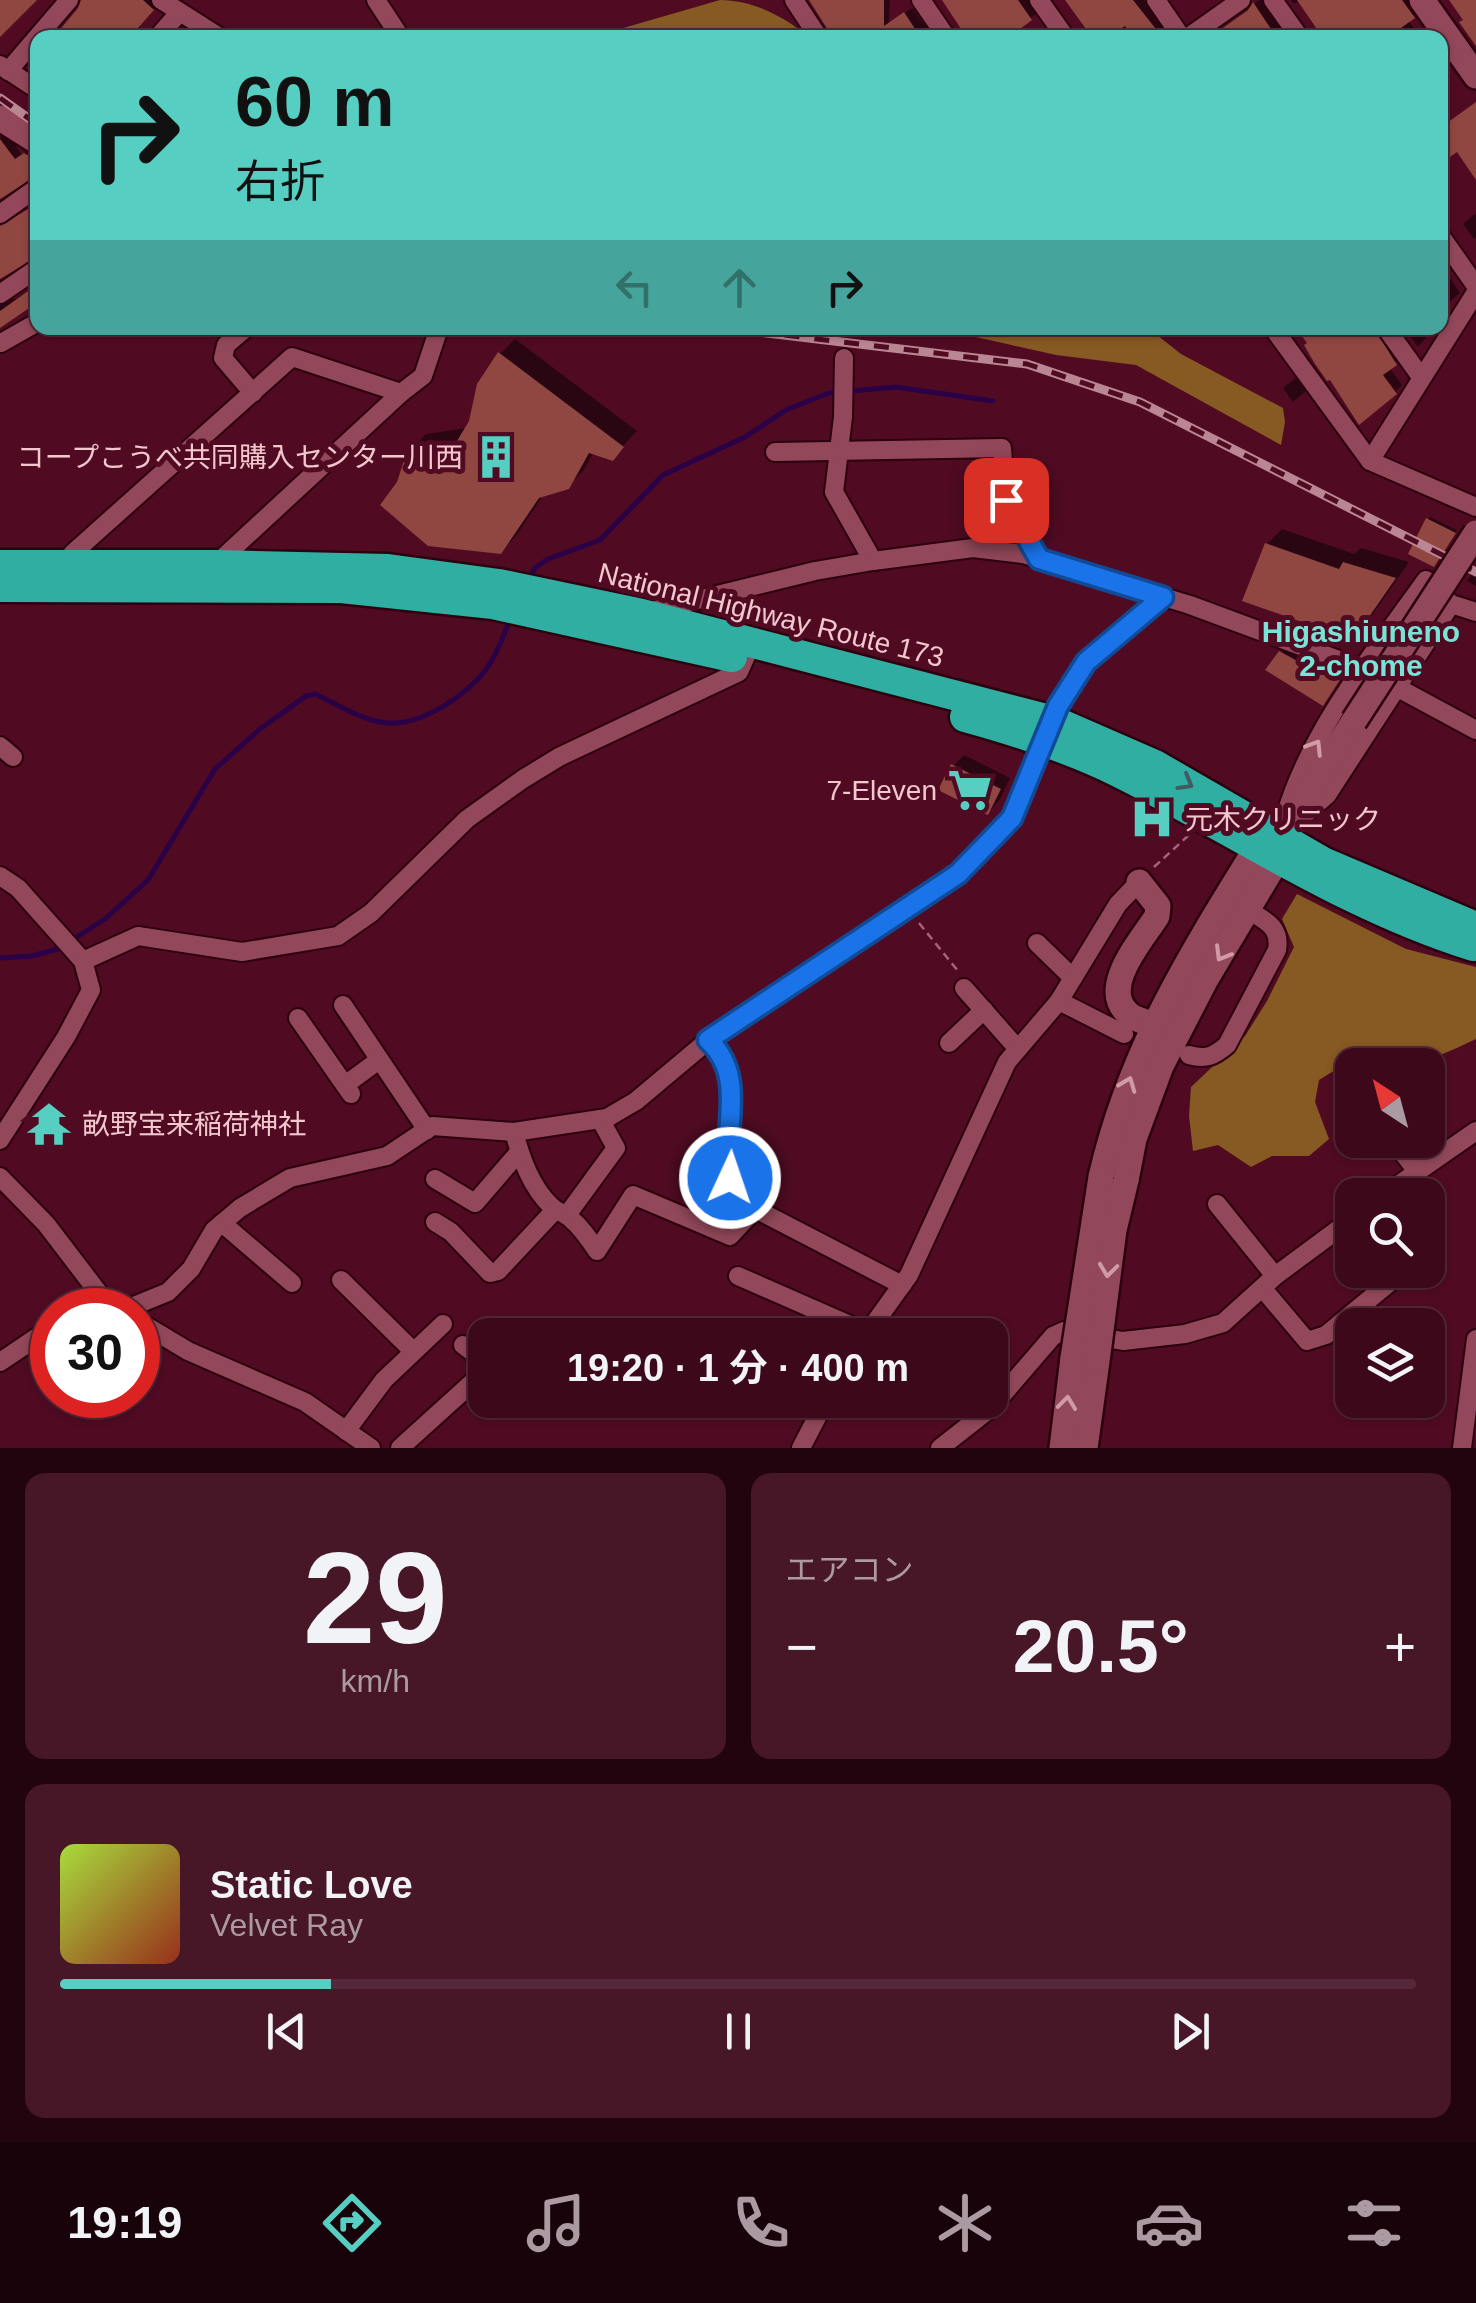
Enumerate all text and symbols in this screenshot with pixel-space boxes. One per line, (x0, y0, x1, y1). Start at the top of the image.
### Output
text: 60 m (235, 63, 395, 141)
icon: right (70, 70, 200, 200)
text: 右折 (235, 156, 325, 207)
icon: left (607, 260, 662, 315)
icon: ahead (712, 260, 767, 315)
icon: right (817, 260, 872, 315)
building icon: コープこうべ共同購入センター川西 (472, 433, 520, 481)
place label: コープこうべ共同購入センター川西 (17, 442, 463, 473)
pin (964, 458, 1049, 543)
icon: arrive (979, 473, 1034, 528)
street label: National Highway Route 173 (595, 557, 947, 673)
district label: Higashiuneno 2-chome (1262, 615, 1460, 682)
one-way arrow (1303, 739, 1322, 757)
supermarket icon: 7-Eleven (946, 766, 994, 814)
one-way arrow (1175, 771, 1193, 790)
place label: 7-Eleven (826, 775, 937, 806)
hospital icon: 元木クリニック (1128, 795, 1176, 843)
place label: 元木クリニック (1185, 804, 1381, 835)
one-way arrow (1215, 943, 1234, 961)
north arrow (1335, 1048, 1445, 1158)
map controls (1335, 1048, 1445, 1418)
one-way arrow (1116, 1076, 1137, 1093)
temple icon: 畝野宝来稲荷神社 (25, 1100, 73, 1148)
place label: 畝野宝来稲荷神社 (82, 1109, 306, 1140)
position arrow (678, 1126, 782, 1230)
button: search (1335, 1178, 1445, 1288)
one-way arrow (1099, 1262, 1120, 1278)
speed limit sign: 30 (30, 1288, 160, 1418)
button: layers (1335, 1308, 1445, 1418)
text: 19:20 · 1 分 · 400 m (567, 1347, 909, 1389)
one-way arrow (1056, 1394, 1077, 1411)
text: 29 (303, 1525, 448, 1671)
text: エアコン (786, 1552, 914, 1588)
text: 20.5° (1013, 1604, 1189, 1688)
text: − (786, 1616, 818, 1678)
text: + (1384, 1616, 1416, 1678)
text: km/h (341, 1663, 410, 1699)
text: Static Love (210, 1864, 413, 1906)
text: Velvet Ray (210, 1907, 363, 1943)
icon: previous (259, 2004, 314, 2059)
icon: pause (711, 2004, 766, 2059)
icon: next (1163, 2004, 1218, 2059)
icon: directions (317, 2188, 387, 2258)
icon: music (521, 2188, 591, 2258)
icon: phone (726, 2188, 796, 2258)
icon: climate (930, 2188, 1000, 2258)
icon: car (1134, 2188, 1204, 2258)
icon: filters (1339, 2188, 1409, 2258)
text: 19:19 (67, 2197, 182, 2248)

